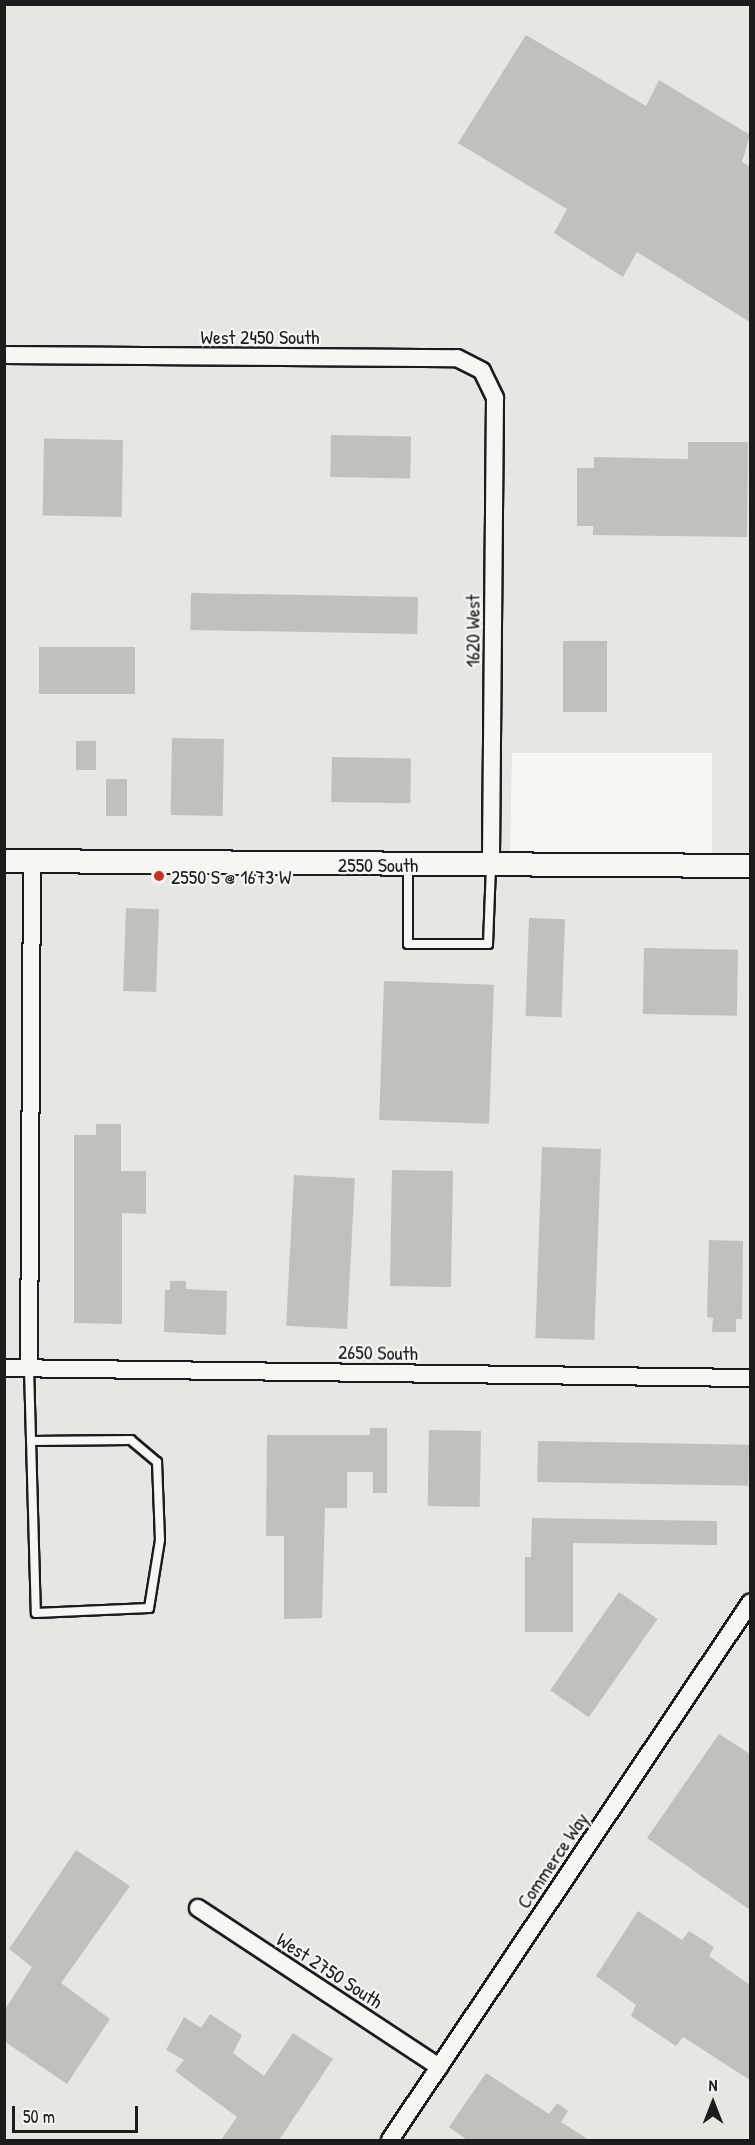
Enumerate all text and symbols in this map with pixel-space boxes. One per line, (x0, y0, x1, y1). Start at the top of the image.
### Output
street label: West 2450 South (201, 324, 319, 348)
street label: 1620 West (460, 594, 484, 668)
street label: 2550 South (338, 852, 418, 876)
place label: 2550 S @ 1673 W (171, 864, 291, 888)
marker: 2550 S @ 1673 W (152, 869, 166, 883)
street label: 2650 South (338, 1339, 418, 1365)
street label: Commerce Way (511, 1807, 593, 1913)
street label: West 2750 South (273, 1927, 387, 2013)
north arrow (683, 2073, 743, 2133)
text: N (709, 2074, 717, 2096)
scale bar (15, 2094, 141, 2132)
text: 50 m (23, 2104, 55, 2129)

